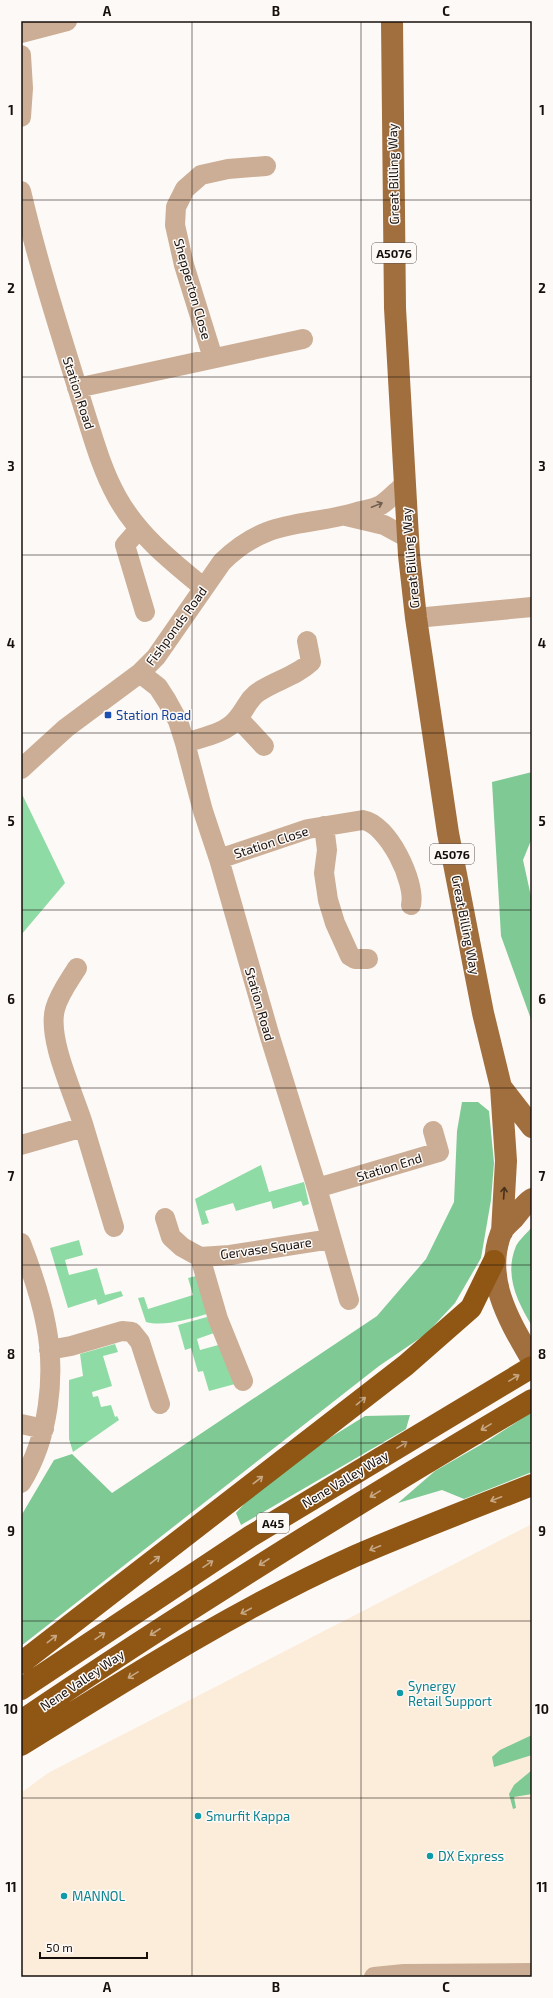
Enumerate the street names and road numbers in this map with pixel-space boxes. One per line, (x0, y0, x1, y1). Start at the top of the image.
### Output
street label: Great Billing Way (384, 123, 402, 225)
street label: Shepperton Close (171, 237, 215, 341)
road number: A5076 (372, 243, 416, 263)
street label: Station Road (60, 355, 98, 431)
street label: Great Billing Way (398, 507, 422, 609)
street label: Fishponds Road (142, 583, 210, 669)
street label: Station Close (232, 822, 310, 862)
road number: A5076 (430, 844, 474, 864)
street label: Great Billing Way (448, 874, 484, 976)
street label: Station Road (242, 966, 278, 1042)
street label: Station End (354, 1149, 424, 1185)
street label: Gervase Square (219, 1234, 313, 1262)
street label: Nene Valley Way (299, 1447, 391, 1511)
road number: A45 (257, 1513, 289, 1533)
street label: Nene Valley Way (37, 1646, 127, 1714)

